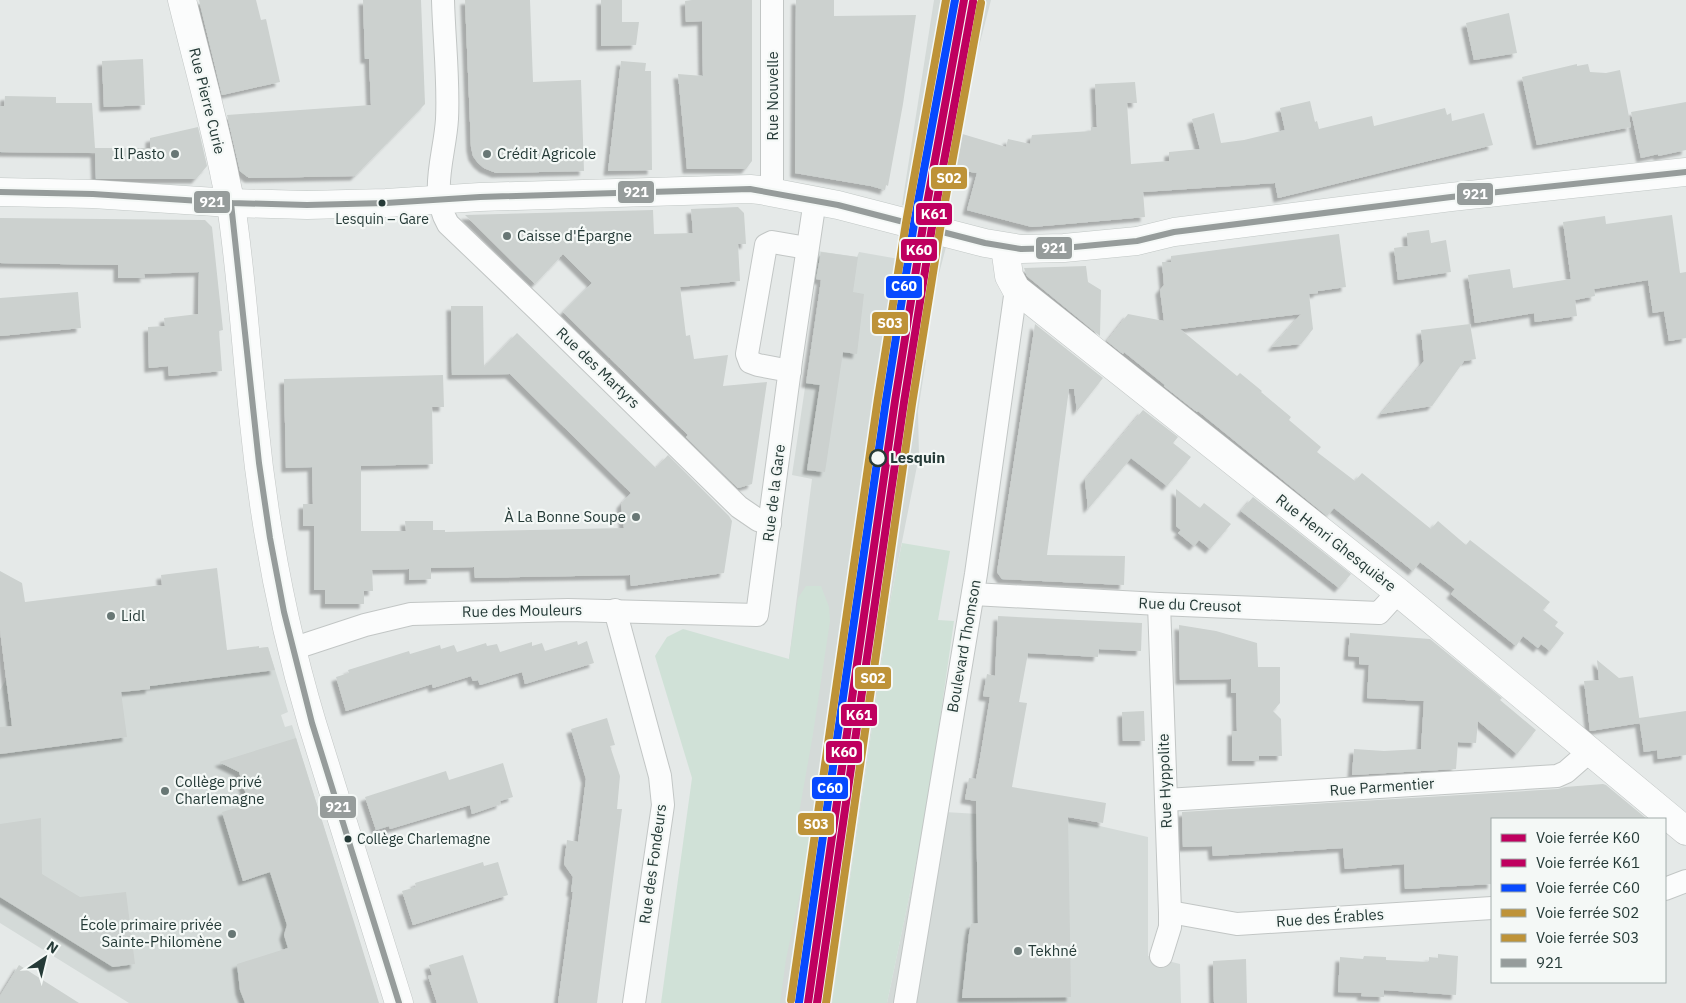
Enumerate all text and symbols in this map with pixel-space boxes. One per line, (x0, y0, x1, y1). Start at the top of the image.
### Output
street label: Rue Pierre Curie (185, 46, 230, 156)
street label: Rue Nouvelle (763, 51, 782, 141)
place label: Il Pasto (114, 144, 165, 163)
place label: Crédit Agricole (497, 144, 596, 163)
marker: Il Pasto (169, 148, 181, 160)
marker: Crédit Agricole (481, 148, 493, 160)
line badge: S02 (930, 166, 968, 190)
text: S02 (936, 169, 962, 187)
line badge: 921 (617, 180, 655, 204)
line badge: 921 (1456, 182, 1494, 206)
text: 921 (623, 183, 649, 201)
text: 921 (1462, 185, 1488, 203)
line badge: 921 (193, 190, 231, 214)
text: 921 (199, 193, 225, 211)
marker: Lesquin – Gare (377, 198, 387, 208)
line badge: K61 (915, 202, 953, 226)
text: K61 (921, 205, 948, 223)
place label: Lesquin – Gare (335, 210, 429, 228)
place label: Caisse d'Épargne (517, 226, 632, 245)
marker: Caisse d'Épargne (501, 230, 513, 242)
line badge: 921 (1035, 236, 1073, 260)
line badge: K60 (900, 238, 938, 262)
text: 921 (1041, 239, 1067, 257)
text: K60 (906, 241, 932, 259)
line badge: C60 (885, 275, 923, 299)
text: C60 (891, 277, 917, 295)
line badge: S03 (871, 311, 909, 335)
text: S03 (877, 314, 903, 332)
street label: Rue des Martyrs (553, 323, 644, 412)
street label: Rue de la Gare (758, 443, 789, 543)
place label: Lesquin (890, 448, 945, 467)
marker: Lesquin (869, 449, 887, 467)
street label: Rue Henri Ghesquière (1272, 490, 1400, 595)
place label: À La Bonne Soupe (504, 507, 626, 526)
marker: À La Bonne Soupe (630, 511, 642, 523)
street label: Boulevard Thomson (942, 578, 985, 714)
street label: Rue du Creusot (1138, 593, 1242, 616)
street label: Rue des Mouleurs (462, 600, 582, 621)
place label: Lidl (121, 606, 145, 625)
marker: Lidl (105, 610, 117, 622)
line badge: S02 (854, 666, 892, 690)
text: S02 (860, 669, 886, 687)
line badge: K61 (840, 703, 878, 727)
text: K61 (846, 706, 873, 724)
street label: Rue Hyppolite (1153, 733, 1176, 829)
line badge: K60 (825, 740, 863, 764)
text: K60 (831, 743, 857, 761)
place label: Collège privé Charlemagne (175, 772, 264, 808)
street label: Rue Parmentier (1329, 773, 1435, 800)
line badge: C60 (811, 776, 849, 800)
text: C60 (817, 779, 843, 797)
marker: Collège privé Charlemagne (159, 785, 171, 797)
line badge: 921 (319, 795, 357, 819)
text: 921 (325, 798, 351, 816)
street label: Rue des Fondeurs (635, 803, 670, 925)
line badge: S03 (797, 812, 835, 836)
text: S03 (803, 815, 829, 833)
legend (1491, 818, 1666, 983)
text: Voie ferrée K60 (1536, 828, 1640, 847)
place label: Collège Charlemagne (357, 830, 491, 848)
marker: Collège Charlemagne (343, 834, 353, 844)
text: Voie ferrée K61 (1536, 853, 1640, 872)
text: Voie ferrée C60 (1536, 878, 1640, 897)
text: Voie ferrée S02 (1536, 903, 1639, 922)
street label: Rue des Érables (1275, 904, 1385, 931)
place label: École primaire privée Sainte-Philomène (80, 915, 222, 951)
marker: École primaire privée Sainte-Philomène (226, 928, 238, 940)
text: Voie ferrée S03 (1536, 928, 1639, 947)
north arrow (20, 933, 70, 983)
text: N (43, 937, 62, 958)
place label: Tekhné (1028, 941, 1077, 960)
marker: Tekhné (1012, 945, 1024, 957)
text: 921 (1536, 953, 1563, 972)

